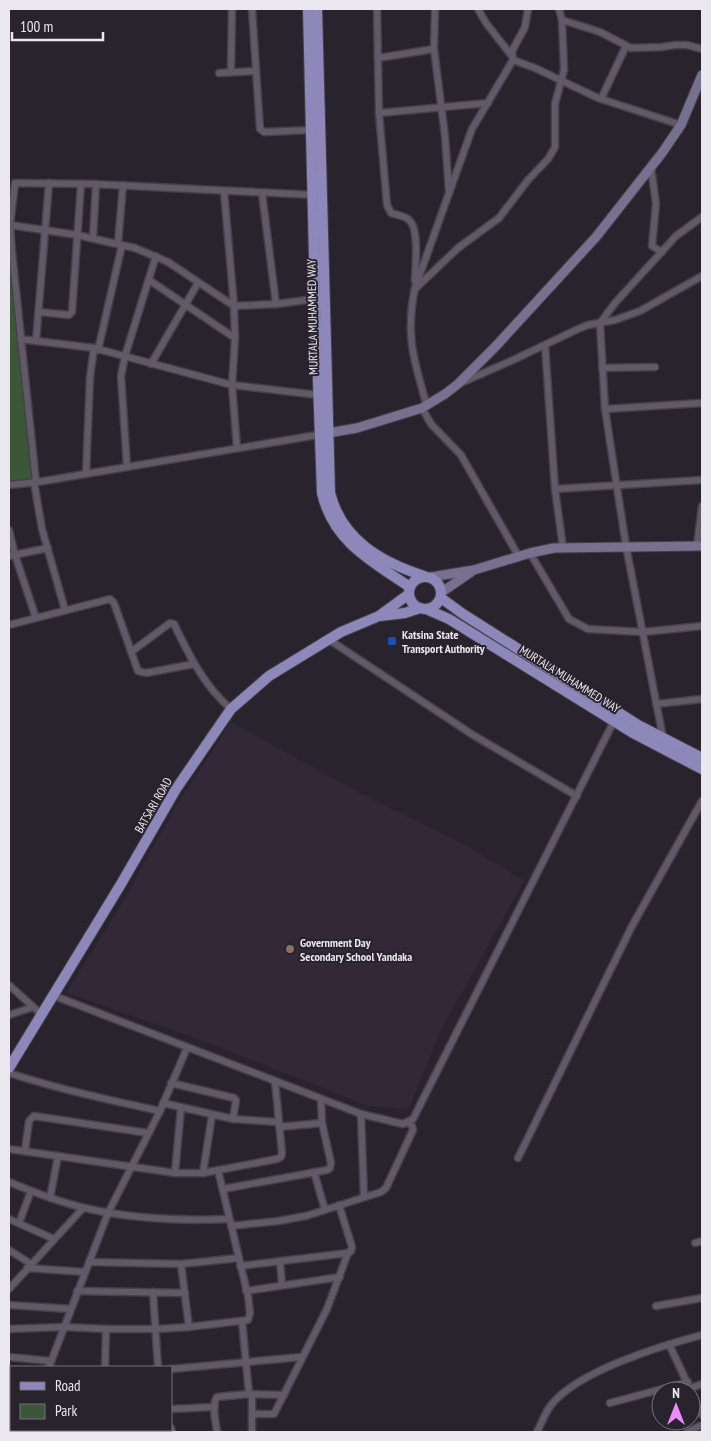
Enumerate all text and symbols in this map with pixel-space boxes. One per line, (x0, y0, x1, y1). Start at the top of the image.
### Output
scale bar (12, 10, 104, 42)
text: 100 m (20, 17, 53, 36)
street label: MURTALA MUHAMMED WAY (303, 259, 321, 375)
place label: Katsina State Transport Authority (402, 627, 485, 656)
marker: Katsina State Transport Authority (386, 635, 398, 647)
street label: MURTALA MUHAMMED WAY (517, 642, 623, 716)
street label: BATSARI ROAD (131, 775, 175, 835)
place label: Government Day Secondary School Yandaka (300, 935, 412, 964)
marker: Government Day Secondary School Yandaka (284, 943, 296, 955)
legend (10, 1366, 172, 1431)
text: Road (55, 1376, 81, 1395)
north arrow (651, 1381, 701, 1431)
text: N (672, 1384, 680, 1402)
text: Park (55, 1401, 77, 1420)

